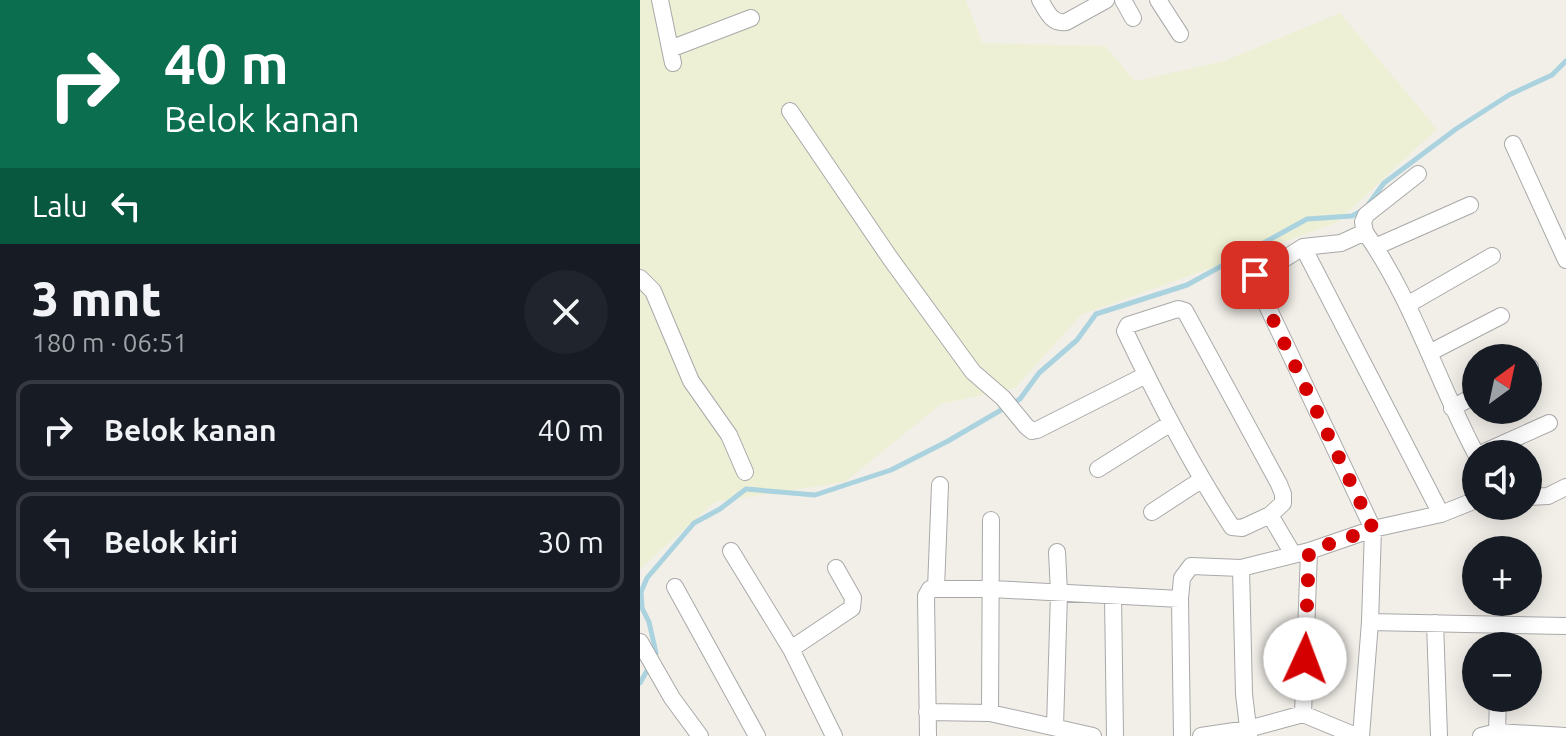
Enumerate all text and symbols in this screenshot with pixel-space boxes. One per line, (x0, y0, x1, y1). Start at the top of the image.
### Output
icon: right (32, 32, 136, 136)
text: 40 m (164, 32, 289, 95)
text: Belok kanan (164, 98, 360, 139)
icon: left (104, 184, 148, 228)
text: Lalu (32, 189, 88, 223)
pin (1221, 241, 1289, 309)
icon: arrive (1233, 253, 1277, 297)
button: close (524, 270, 608, 354)
text: 3 mnt (32, 271, 162, 325)
text: 180 m · 06:51 (32, 328, 188, 357)
north arrow (1462, 344, 1542, 424)
map controls (1462, 344, 1542, 712)
icon: right (36, 408, 80, 452)
text: Belok kanan (104, 413, 277, 447)
text: 40 m (537, 413, 604, 447)
button: sound (1462, 440, 1542, 520)
icon: left (36, 520, 80, 564)
text: Belok kiri (104, 525, 238, 559)
text: 30 m (537, 525, 604, 559)
button: + (1462, 536, 1542, 616)
position arrow (1263, 617, 1347, 701)
button: − (1462, 632, 1542, 712)

